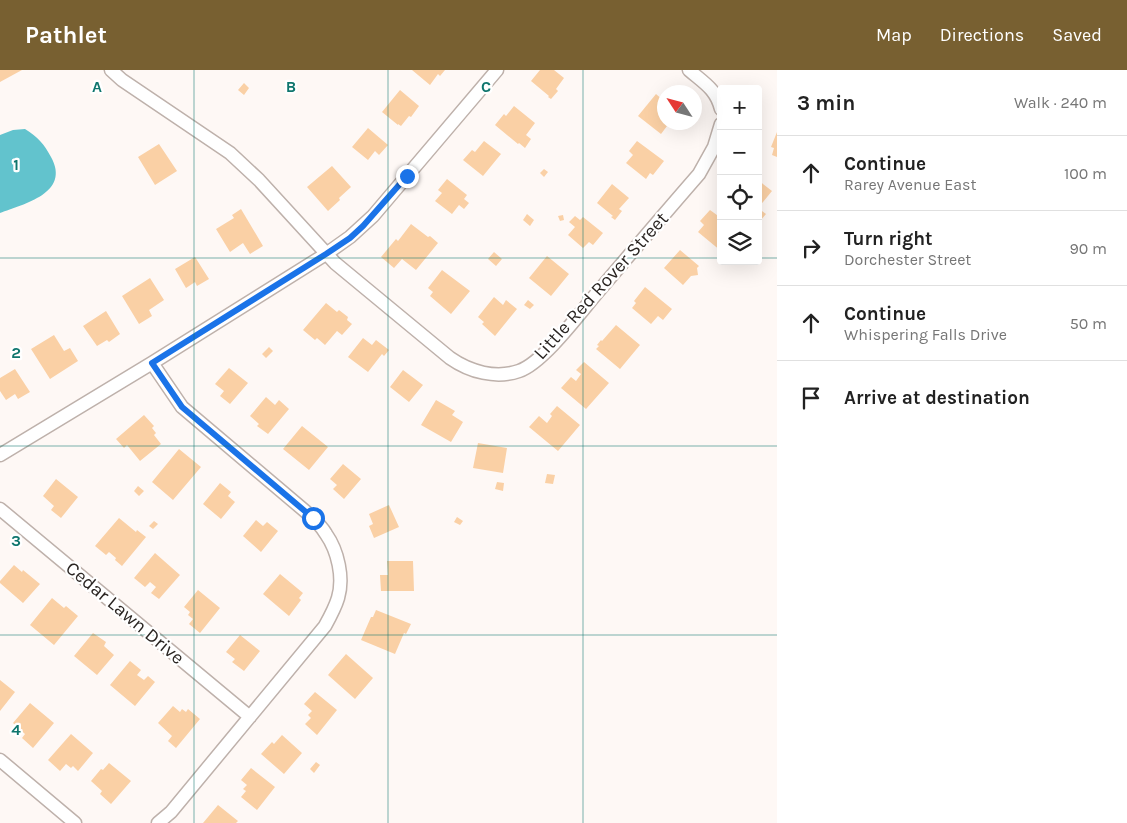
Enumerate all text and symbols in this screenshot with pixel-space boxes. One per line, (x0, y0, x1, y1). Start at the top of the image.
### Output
text: Pathlet (25, 21, 107, 49)
text: Map (876, 24, 912, 46)
text: Directions (940, 24, 1024, 46)
text: Saved (1052, 24, 1102, 46)
text: A (92, 77, 102, 96)
text: B (286, 77, 296, 96)
text: C (481, 77, 491, 96)
north arrow (657, 85, 702, 130)
map controls (717, 85, 762, 265)
button: + (717, 85, 762, 130)
text: 3 min (797, 91, 855, 115)
text: Walk · 240 m (1014, 93, 1107, 112)
button: − (717, 130, 762, 175)
text: Continue (844, 153, 926, 175)
text: 1 (13, 155, 19, 174)
icon: ahead (797, 159, 825, 187)
text: 100 m (1064, 164, 1107, 183)
route end (396, 165, 419, 188)
button: locate (717, 175, 762, 220)
text: Rarey Avenue East (844, 175, 977, 194)
street label: Little Red Rover Street (529, 208, 673, 364)
button: layers (717, 220, 762, 265)
text: Turn right (844, 228, 933, 250)
icon: right (797, 234, 825, 262)
text: 90 m (1069, 239, 1107, 258)
text: Dorchester Street (844, 250, 971, 269)
text: Continue (844, 303, 926, 325)
icon: ahead (797, 309, 825, 337)
text: 50 m (1070, 314, 1107, 333)
text: Whispering Falls Drive (844, 325, 1007, 344)
text: 2 (11, 343, 21, 362)
icon: arrive (797, 384, 825, 412)
text: Arrive at destination (844, 387, 1030, 409)
route start (302, 507, 325, 530)
text: 3 (11, 531, 21, 550)
street label: Cedar Lawn Drive (61, 557, 189, 669)
text: 4 (11, 720, 21, 739)

